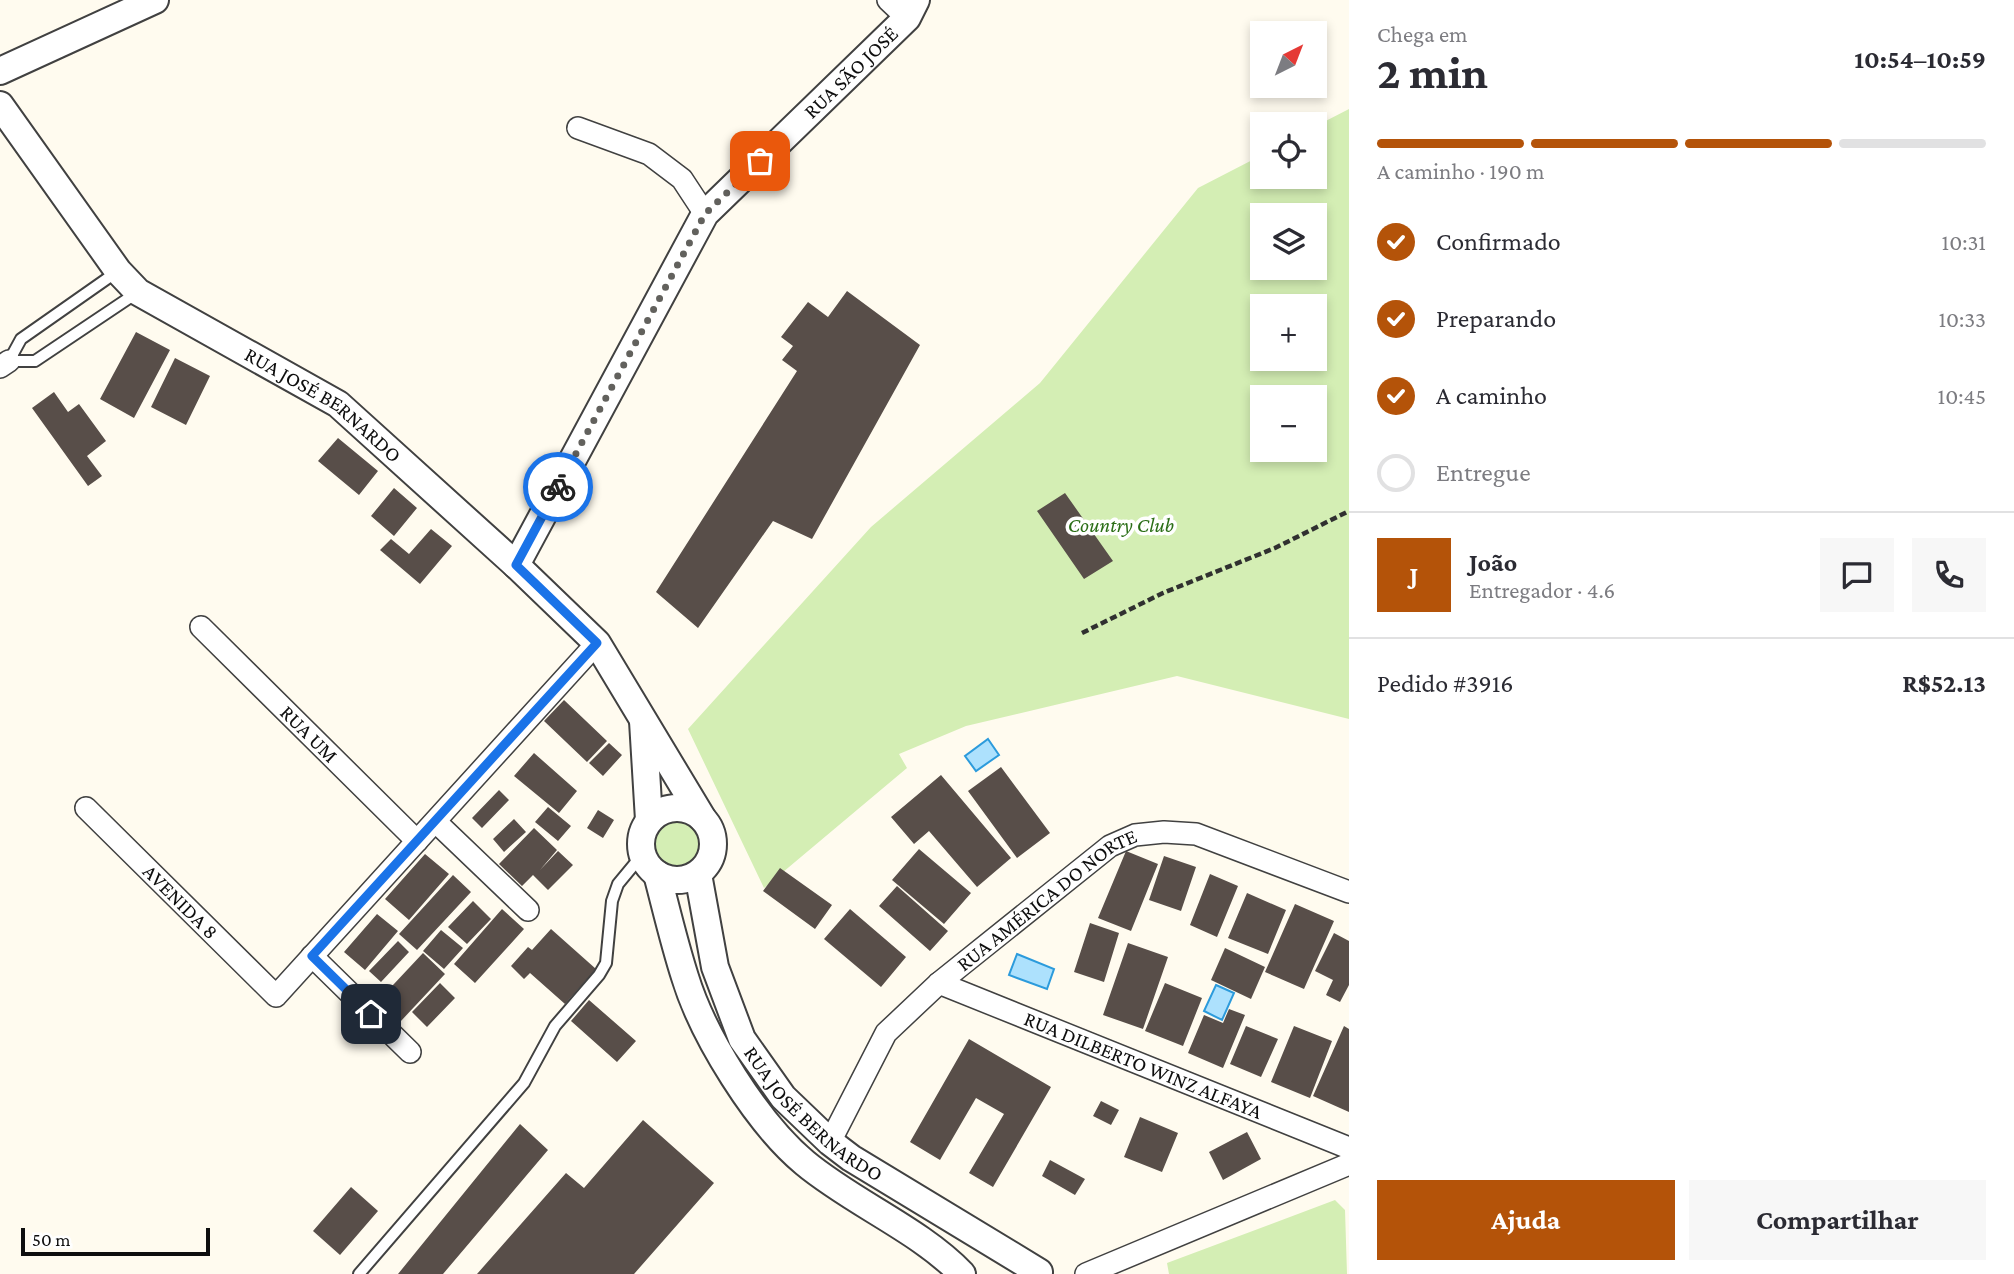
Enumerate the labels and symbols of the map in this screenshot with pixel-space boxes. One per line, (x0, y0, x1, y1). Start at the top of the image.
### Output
street label: RUA SÃO JOSÉ (799, 21, 903, 123)
north arrow (1250, 21, 1326, 98)
pin (730, 131, 790, 191)
street label: RUA JOSÉ BERNARDO (241, 342, 406, 467)
courier (523, 452, 593, 522)
park label: Country Club (1068, 513, 1174, 537)
street label: RUA UM (275, 700, 343, 768)
street label: RUA AMÉRICA DO NORTE (952, 824, 1141, 976)
street label: AVENIDA 8 (138, 859, 223, 944)
pin (341, 984, 401, 1044)
street label: RUA DILBERTO WINZ ALFAYA (1021, 1006, 1266, 1124)
street label: RUA JOSÉ BERNARDO (739, 1041, 887, 1186)
scale bar (21, 1225, 210, 1257)

